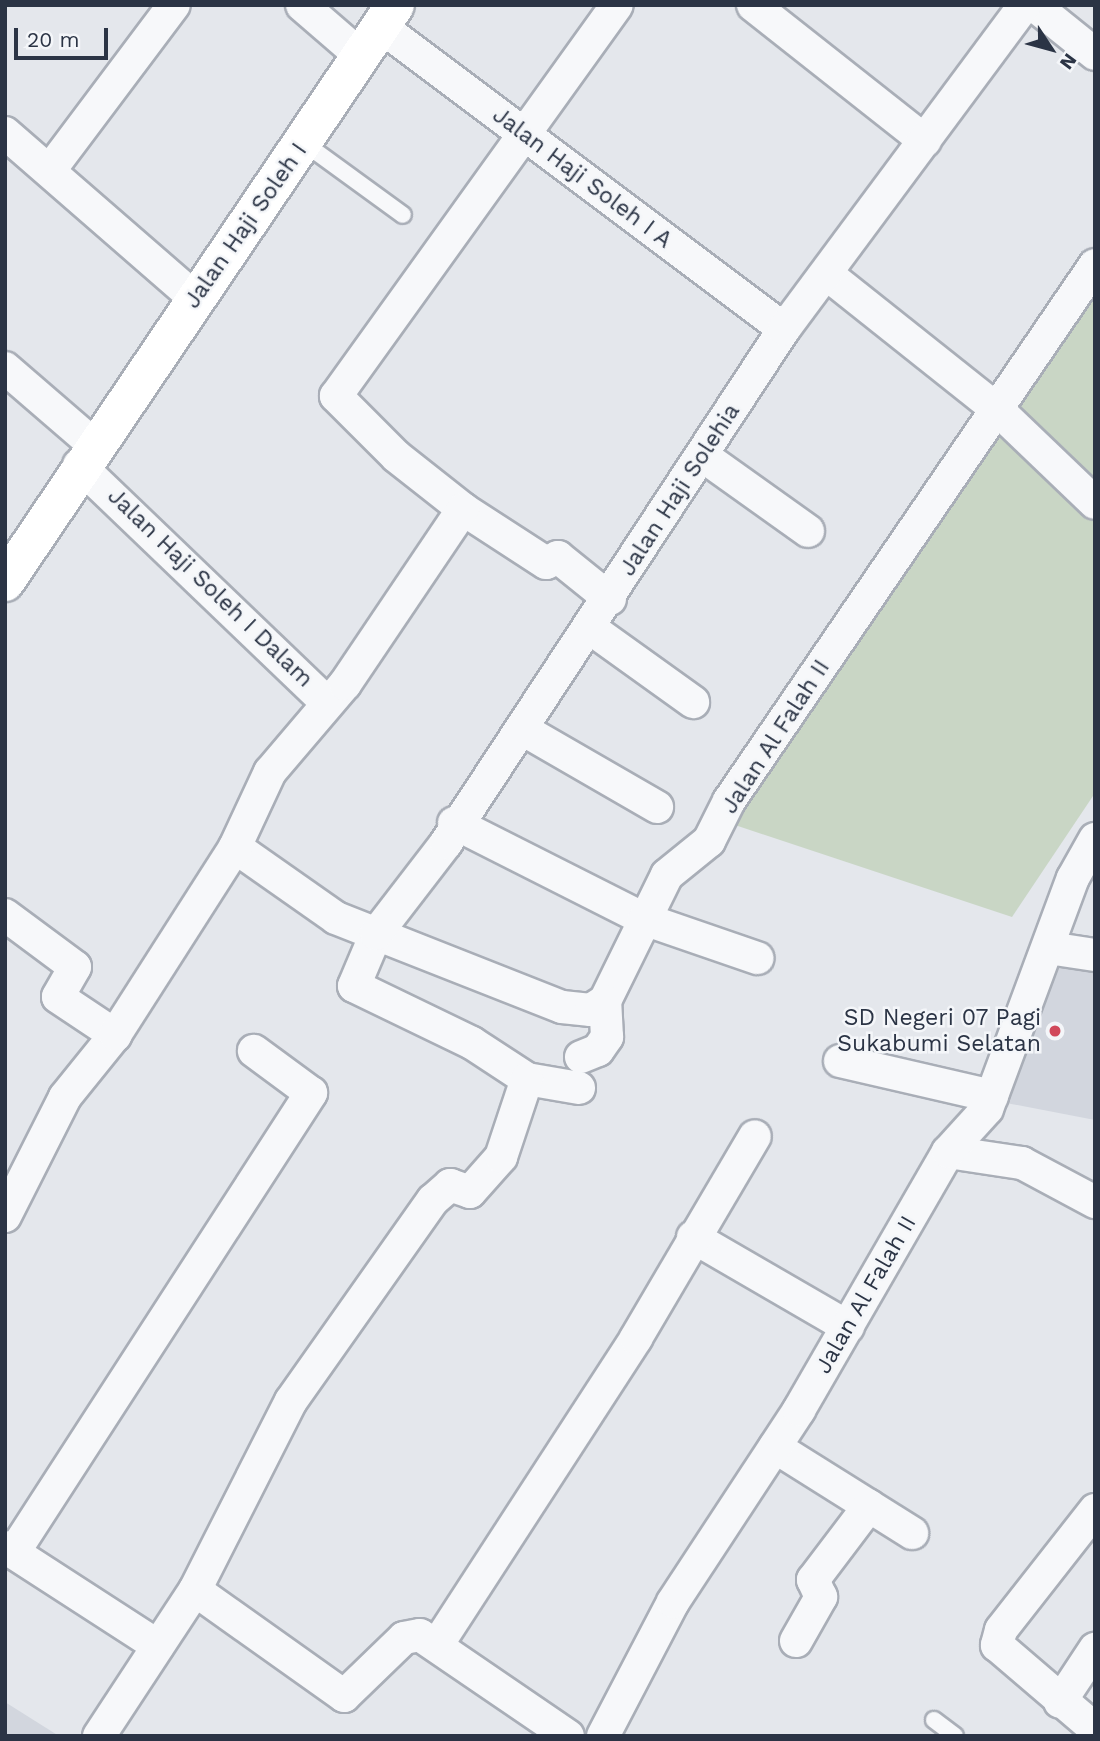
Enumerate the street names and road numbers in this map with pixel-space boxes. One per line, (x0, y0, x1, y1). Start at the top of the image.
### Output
street label: Jalan Haji Soleh I A (486, 101, 678, 255)
street label: Jalan Haji Soleh I (179, 138, 313, 314)
street label: Jalan Haji Solehia (614, 399, 746, 581)
street label: Jalan Haji Soleh I Dalam (102, 483, 318, 693)
street label: Jalan Al Falah II (716, 654, 836, 820)
street label: Jalan Al Falah II (809, 1210, 923, 1380)

